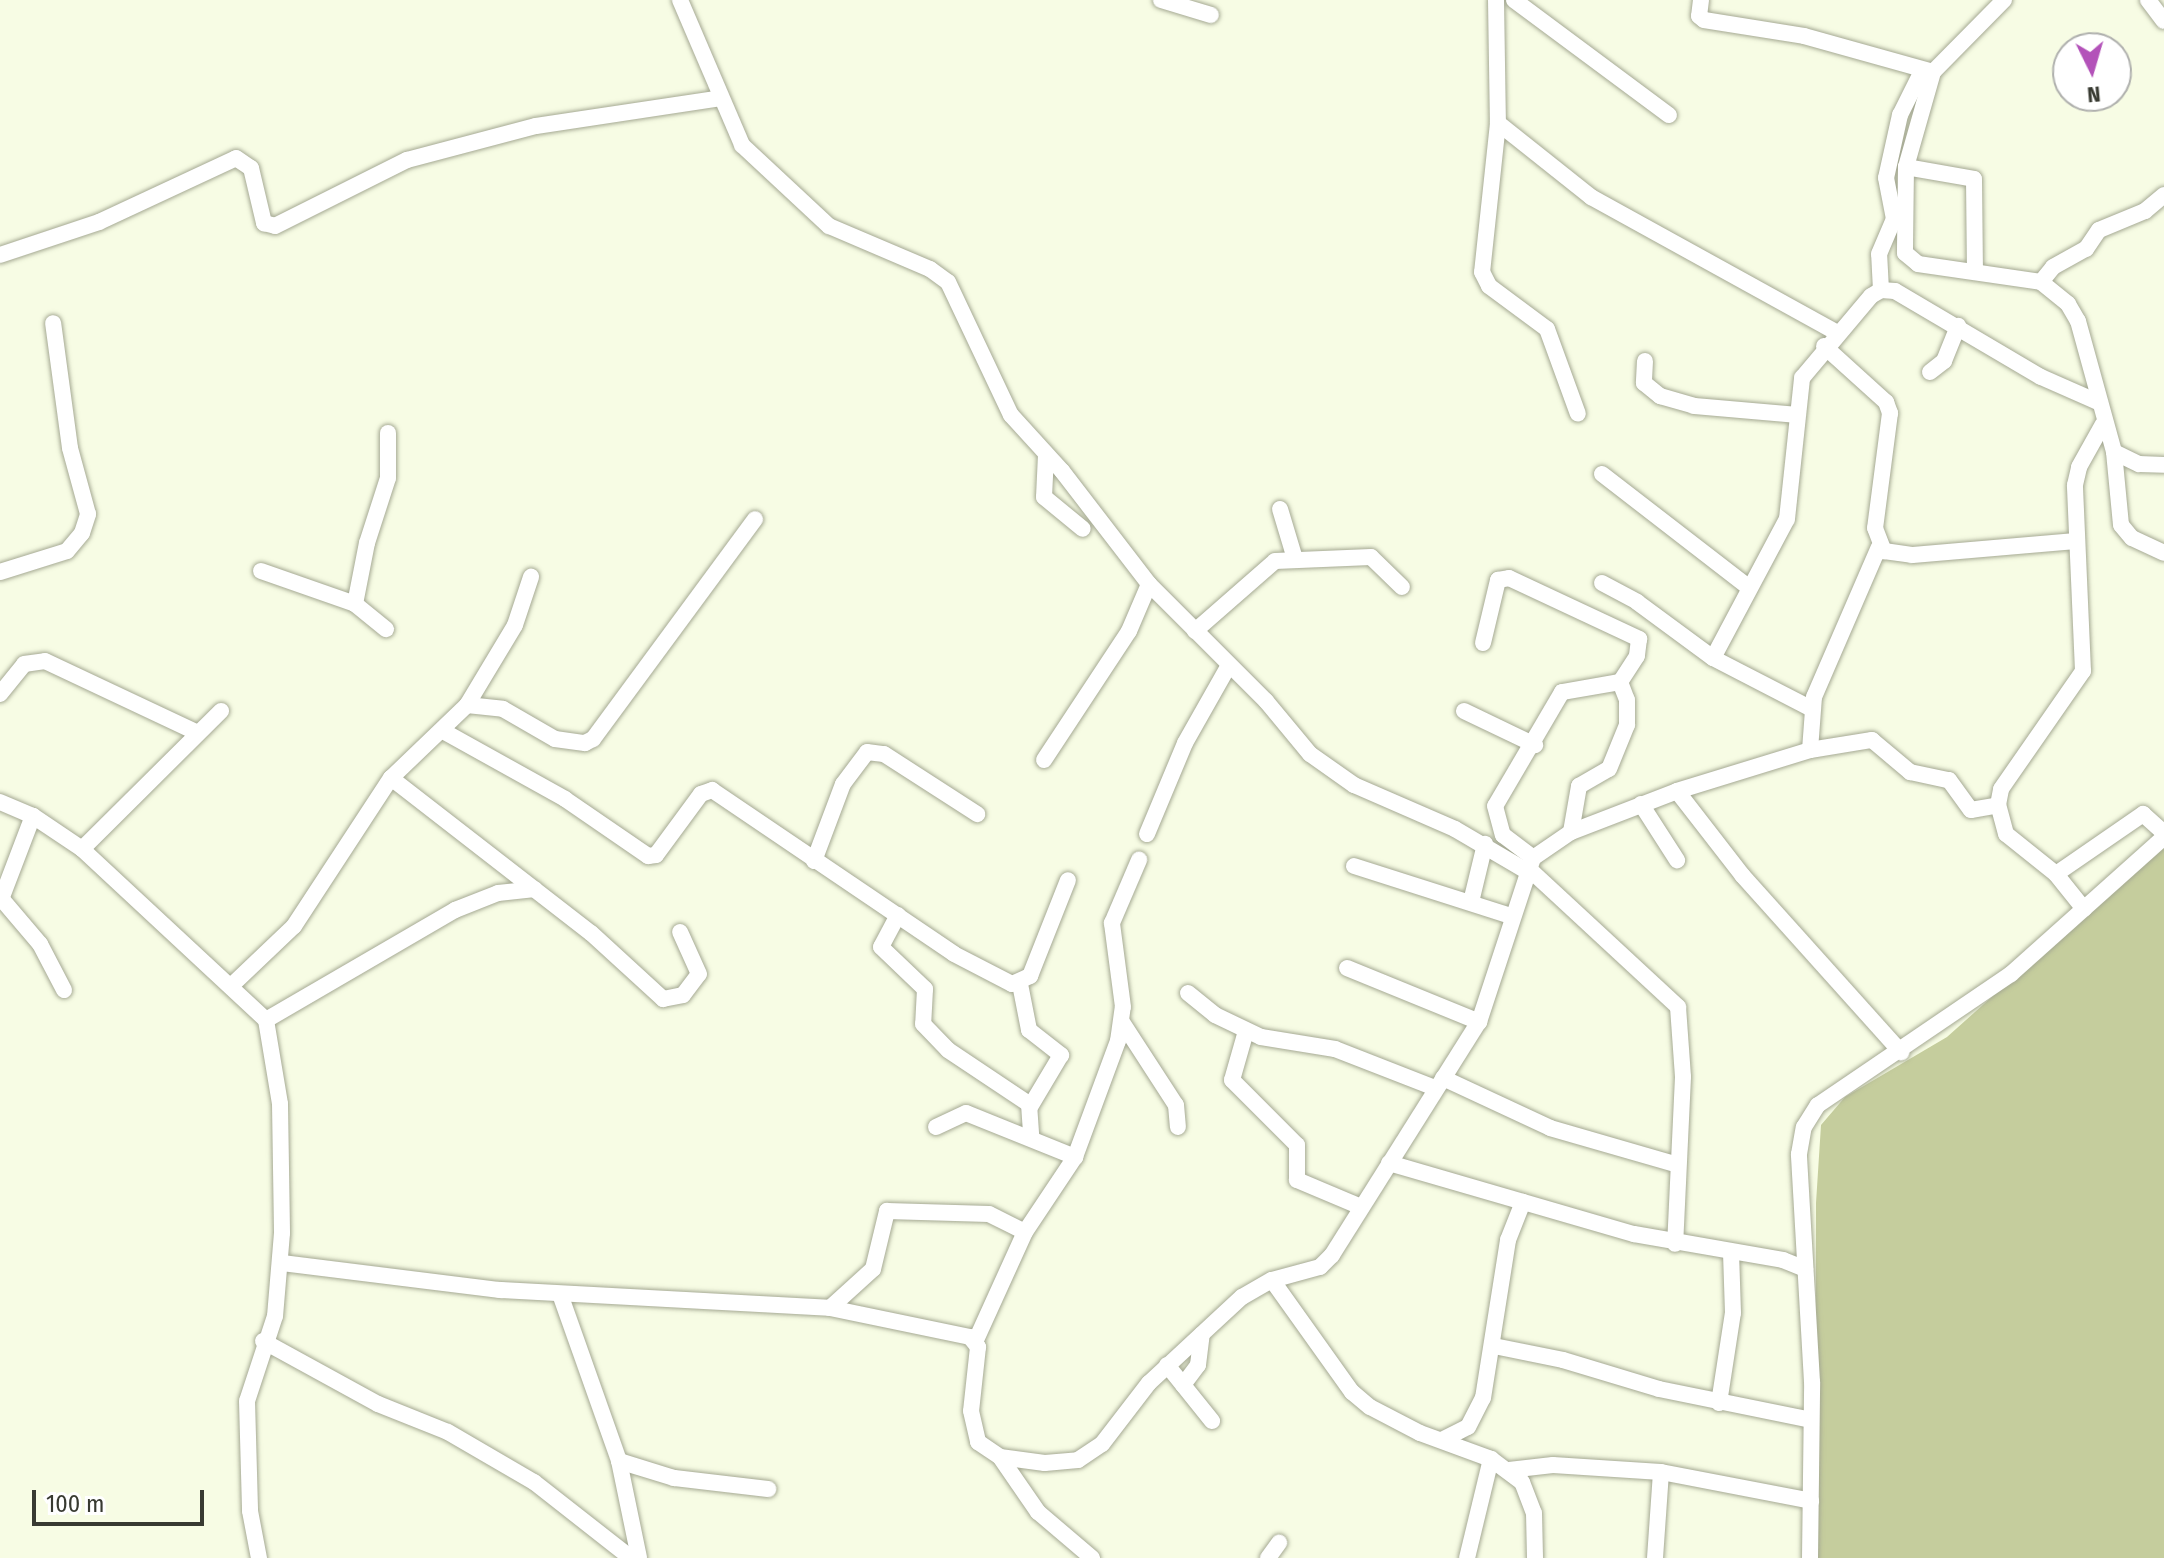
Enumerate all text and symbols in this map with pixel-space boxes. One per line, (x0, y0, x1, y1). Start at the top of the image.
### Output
north arrow (2052, 32, 2132, 112)
text: N (2086, 80, 2102, 108)
scale bar (36, 1474, 208, 1524)
text: 100 m (46, 1490, 104, 1518)

